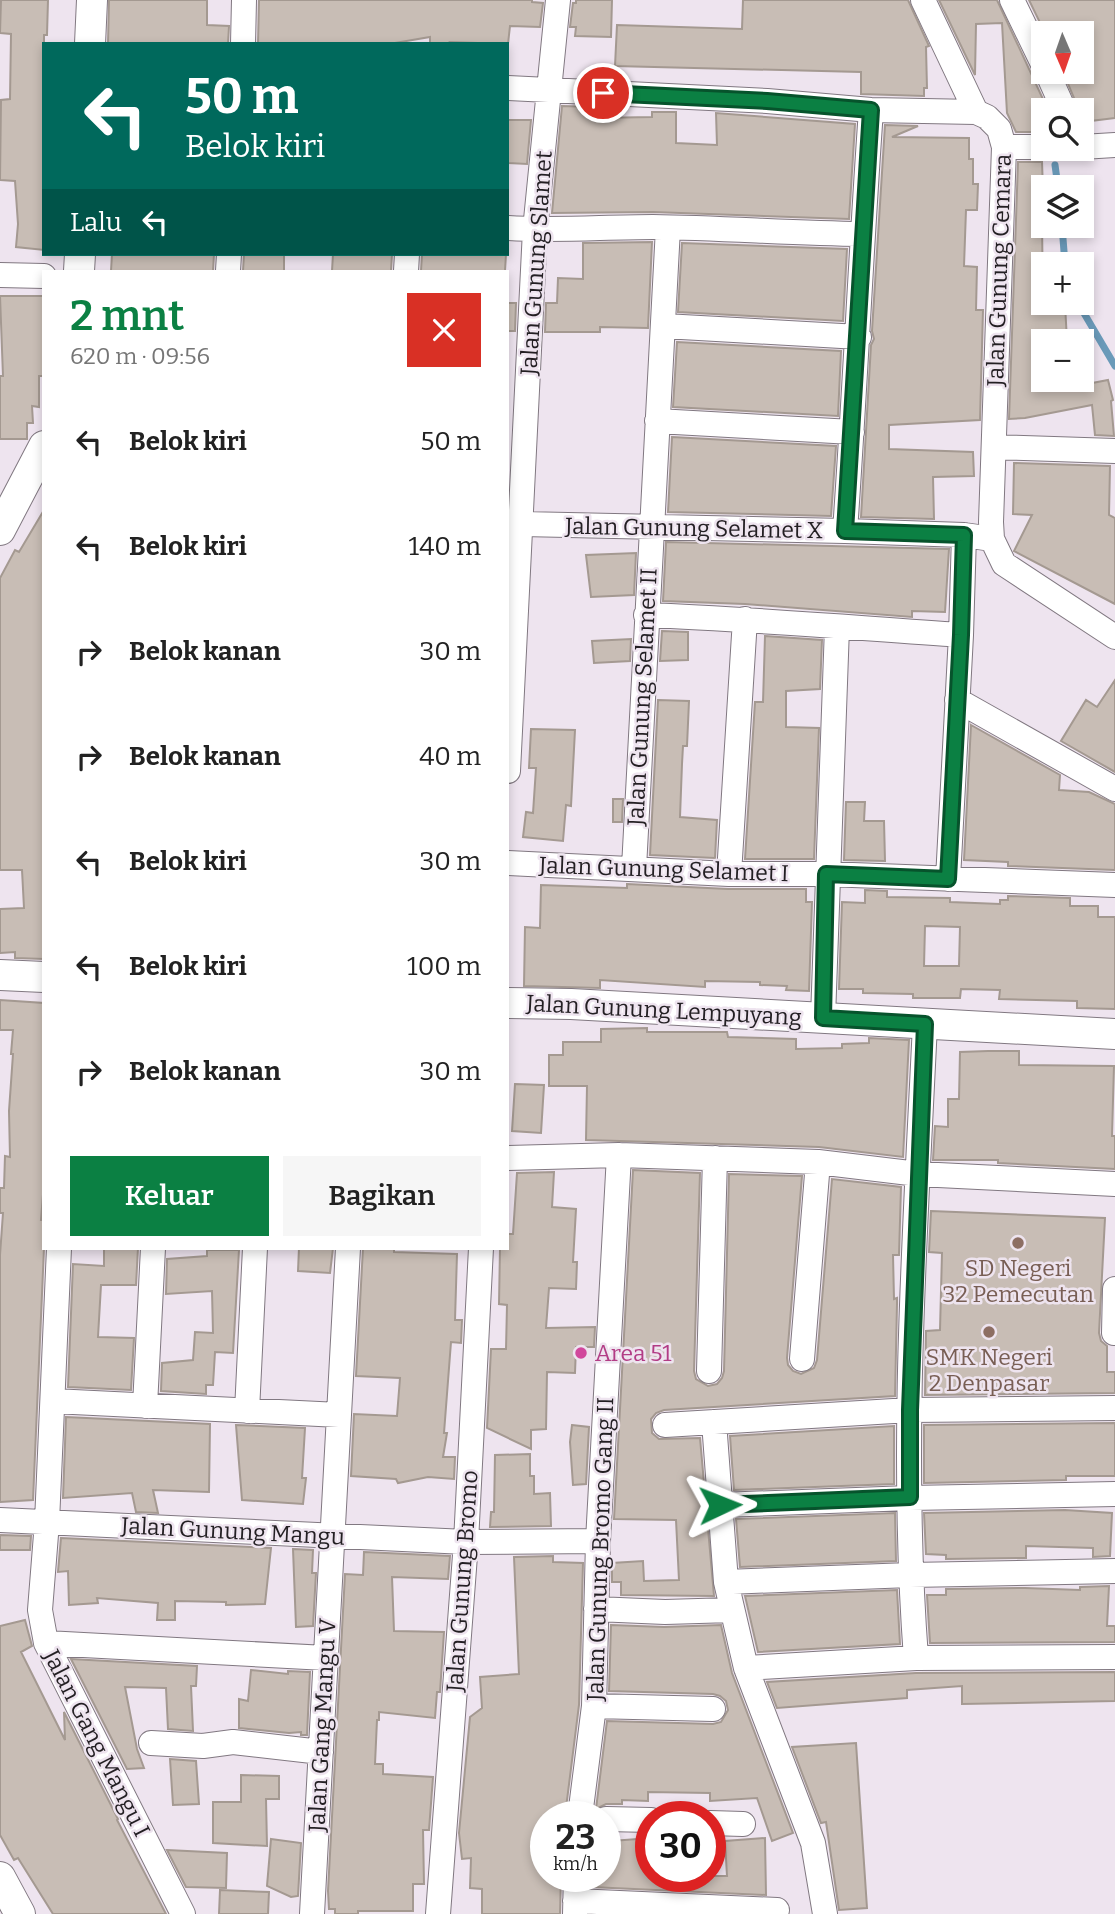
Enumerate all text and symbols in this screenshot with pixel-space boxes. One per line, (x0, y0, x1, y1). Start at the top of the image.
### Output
north arrow (1031, 21, 1094, 84)
map controls (1031, 21, 1094, 392)
pin (573, 63, 633, 123)
text: 50 m (185, 67, 298, 126)
icon: left (70, 70, 161, 161)
icon: arrive (584, 74, 622, 112)
button: search (1031, 98, 1094, 161)
text: Belok kiri (185, 127, 325, 165)
street label: Jalan Gunung Slamet (514, 150, 558, 377)
street label: Jalan Gunung Cemara (981, 153, 1017, 388)
button: layers (1031, 175, 1094, 238)
icon: left (136, 203, 174, 241)
text: Lalu (70, 207, 122, 238)
button: + (1031, 252, 1094, 315)
text: 2 mnt (70, 291, 184, 341)
button: close (407, 293, 481, 367)
button: − (1031, 329, 1094, 392)
text: 620 m · 09:56 (70, 342, 210, 370)
icon: left (70, 423, 108, 461)
text: Belok kiri (129, 426, 247, 457)
text: 50 m (420, 426, 481, 457)
street label: Jalan Gunung Selamet X (564, 512, 823, 544)
icon: left (70, 528, 108, 566)
text: Belok kiri (129, 531, 247, 562)
text: 140 m (409, 531, 481, 562)
street label: Jalan Gunung Selamet II (621, 567, 663, 828)
icon: right (70, 633, 108, 671)
text: Belok kanan (129, 636, 281, 667)
text: 30 m (420, 636, 481, 667)
icon: right (70, 738, 108, 776)
text: Belok kanan (129, 741, 281, 772)
text: 40 m (419, 741, 481, 772)
icon: left (70, 843, 108, 881)
text: Belok kiri (129, 846, 247, 877)
text: 30 m (420, 846, 481, 877)
street label: Jalan Gunung Selamet I (538, 851, 789, 887)
icon: left (70, 948, 108, 986)
text: Belok kiri (129, 951, 247, 982)
text: 100 m (407, 951, 481, 982)
street label: Jalan Gunung Lempuyang (525, 989, 803, 1031)
icon: right (70, 1053, 108, 1091)
text: Belok kanan (129, 1056, 281, 1087)
text: 30 m (420, 1056, 481, 1087)
button: Keluar (70, 1156, 269, 1236)
button: Bagikan (283, 1156, 481, 1236)
marker: SD Negeri 32 Pemecutan (1010, 1235, 1026, 1251)
place label: SD Negeri 32 Pemecutan (942, 1254, 1094, 1308)
marker: SMK Negeri 2 Denpasar (981, 1324, 997, 1340)
place label: Area 51 (595, 1339, 672, 1367)
place label: SMK Negeri 2 Denpasar (925, 1343, 1053, 1397)
marker: Area 51 (573, 1345, 589, 1361)
street label: Jalan Gunung Bromo Gang II (581, 1397, 619, 1702)
position arrow (683, 1468, 757, 1542)
street label: Jalan Gunung Bromo (440, 1469, 484, 1694)
street label: Jalan Gunung Mangu (119, 1511, 346, 1551)
street label: Jalan Gang Mangu V (302, 1617, 342, 1834)
street label: Jalan Gang Mangu I (37, 1644, 156, 1841)
speed limit sign: 30 (635, 1801, 726, 1892)
text: 23 (556, 1816, 595, 1858)
text: km/h (553, 1853, 598, 1875)

